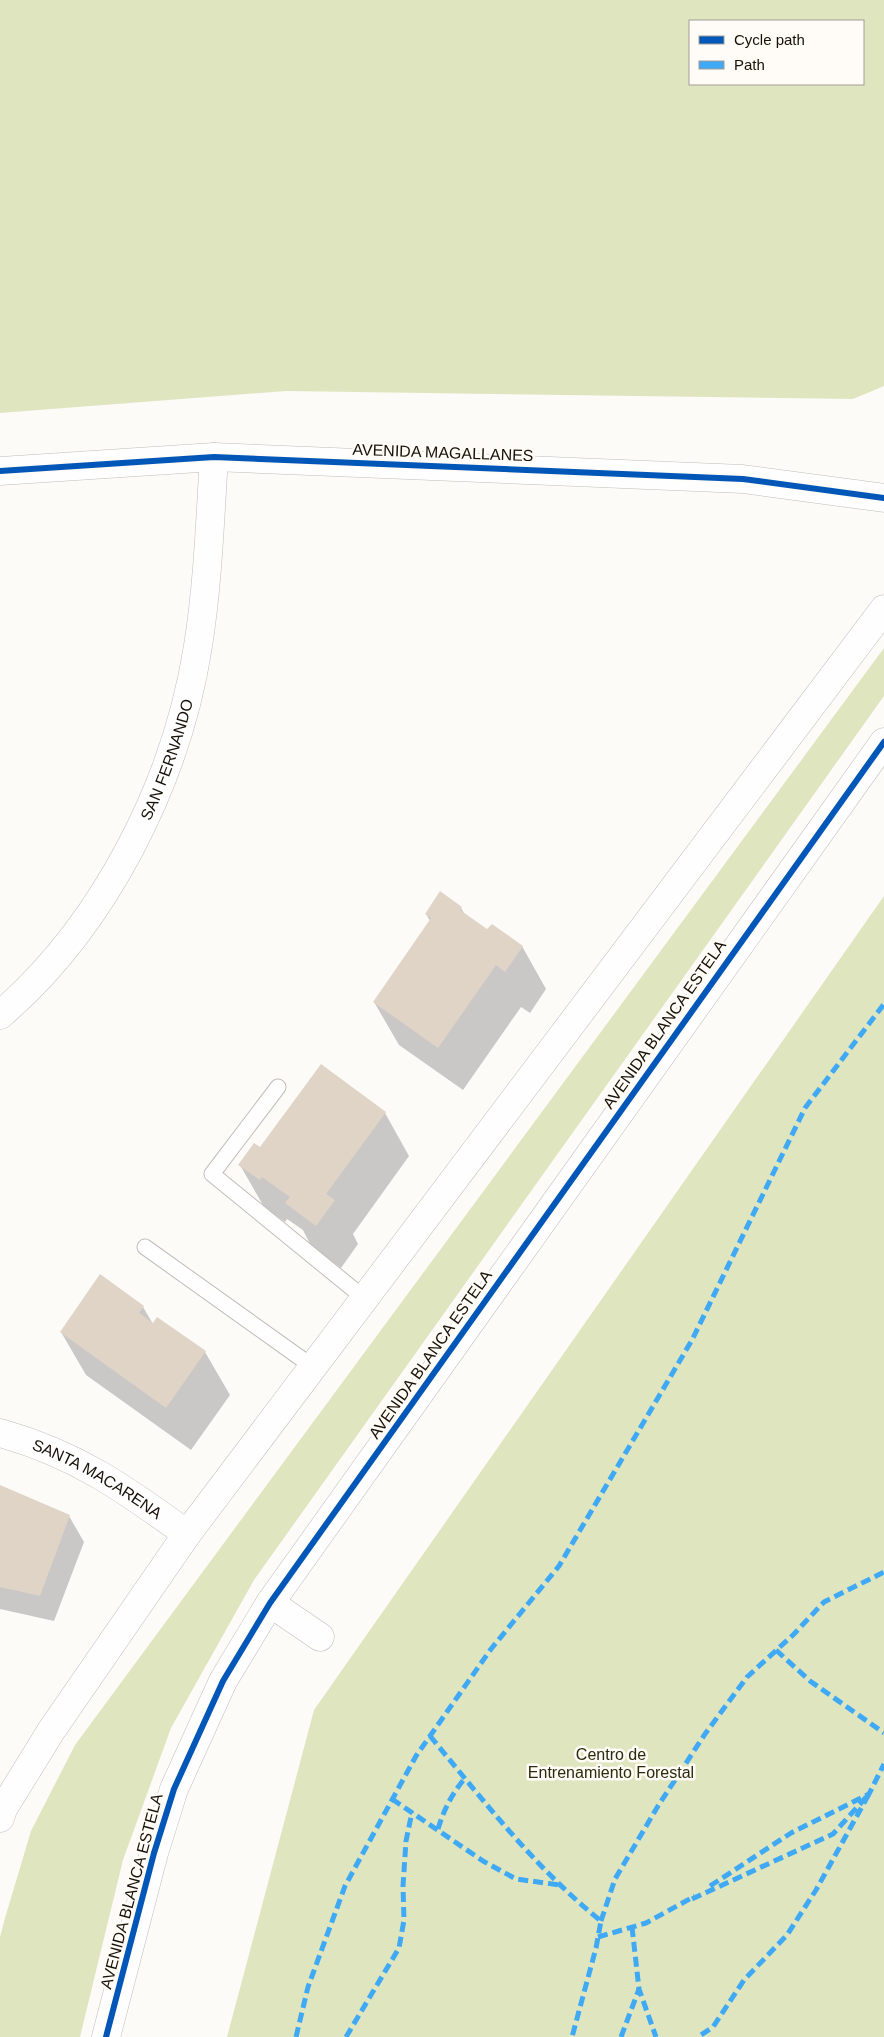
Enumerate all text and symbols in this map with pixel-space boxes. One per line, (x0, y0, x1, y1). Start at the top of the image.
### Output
legend (689, 20, 864, 85)
text: Cycle path (734, 31, 805, 48)
text: Path (734, 56, 765, 73)
street label: AVENIDA MAGALLANES (352, 441, 534, 464)
street label: SAN FERNANDO (137, 697, 196, 823)
street label: AVENIDA BLANCA ESTELA (600, 937, 729, 1112)
street label: AVENIDA BLANCA ESTELA (366, 1267, 495, 1442)
street label: SANTA MACARENA (30, 1436, 165, 1522)
park label: Centro de Entrenamiento Forestal (528, 1746, 694, 1781)
street label: AVENIDA BLANCA ESTELA (97, 1791, 166, 1991)

